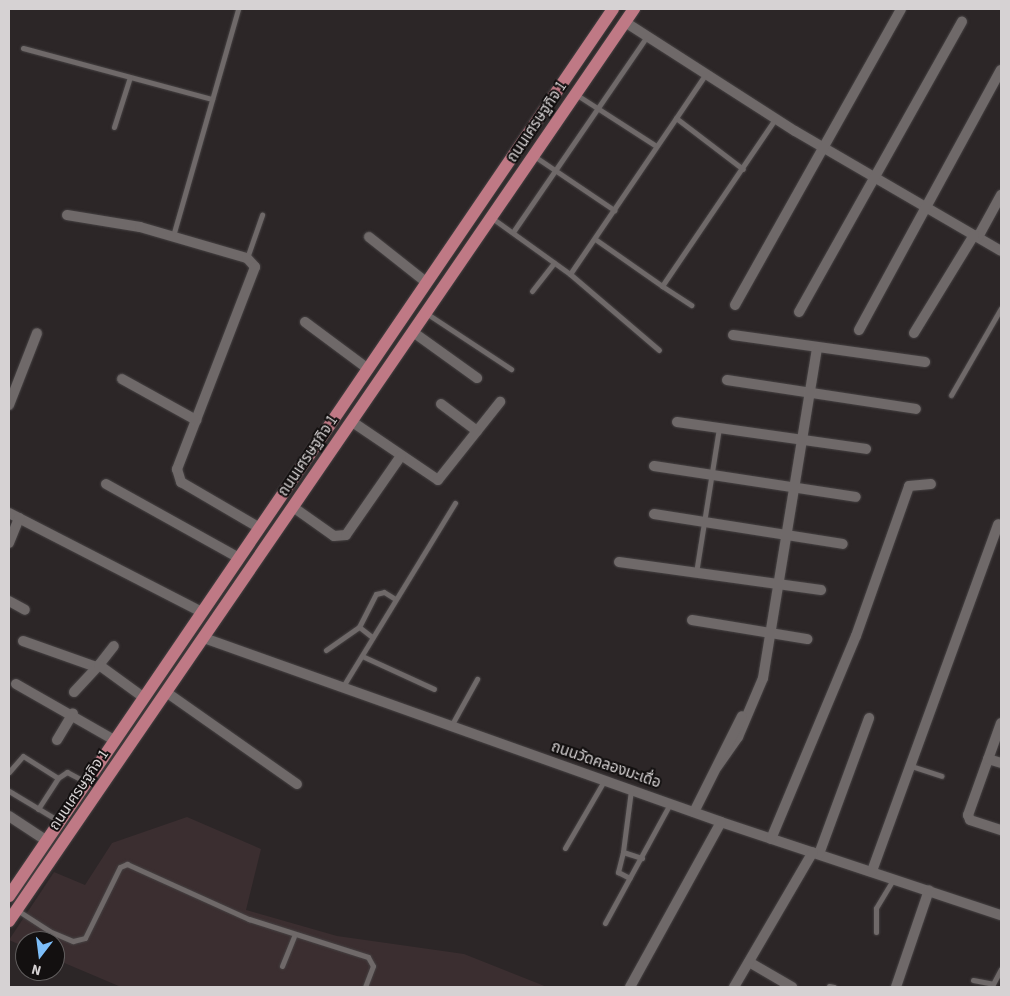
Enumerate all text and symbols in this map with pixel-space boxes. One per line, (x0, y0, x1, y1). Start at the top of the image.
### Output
street label: ถนนเศรษฐกิจ 1 (503, 78, 571, 166)
street label: ถนนเศรษฐกิจ 1 (274, 412, 342, 500)
street label: ถนนวัดคลองมะเดื่อ (549, 738, 663, 792)
street label: ถนนเศรษฐกิจ 1 (45, 746, 113, 834)
north arrow (15, 931, 65, 981)
text: N (29, 959, 43, 980)

